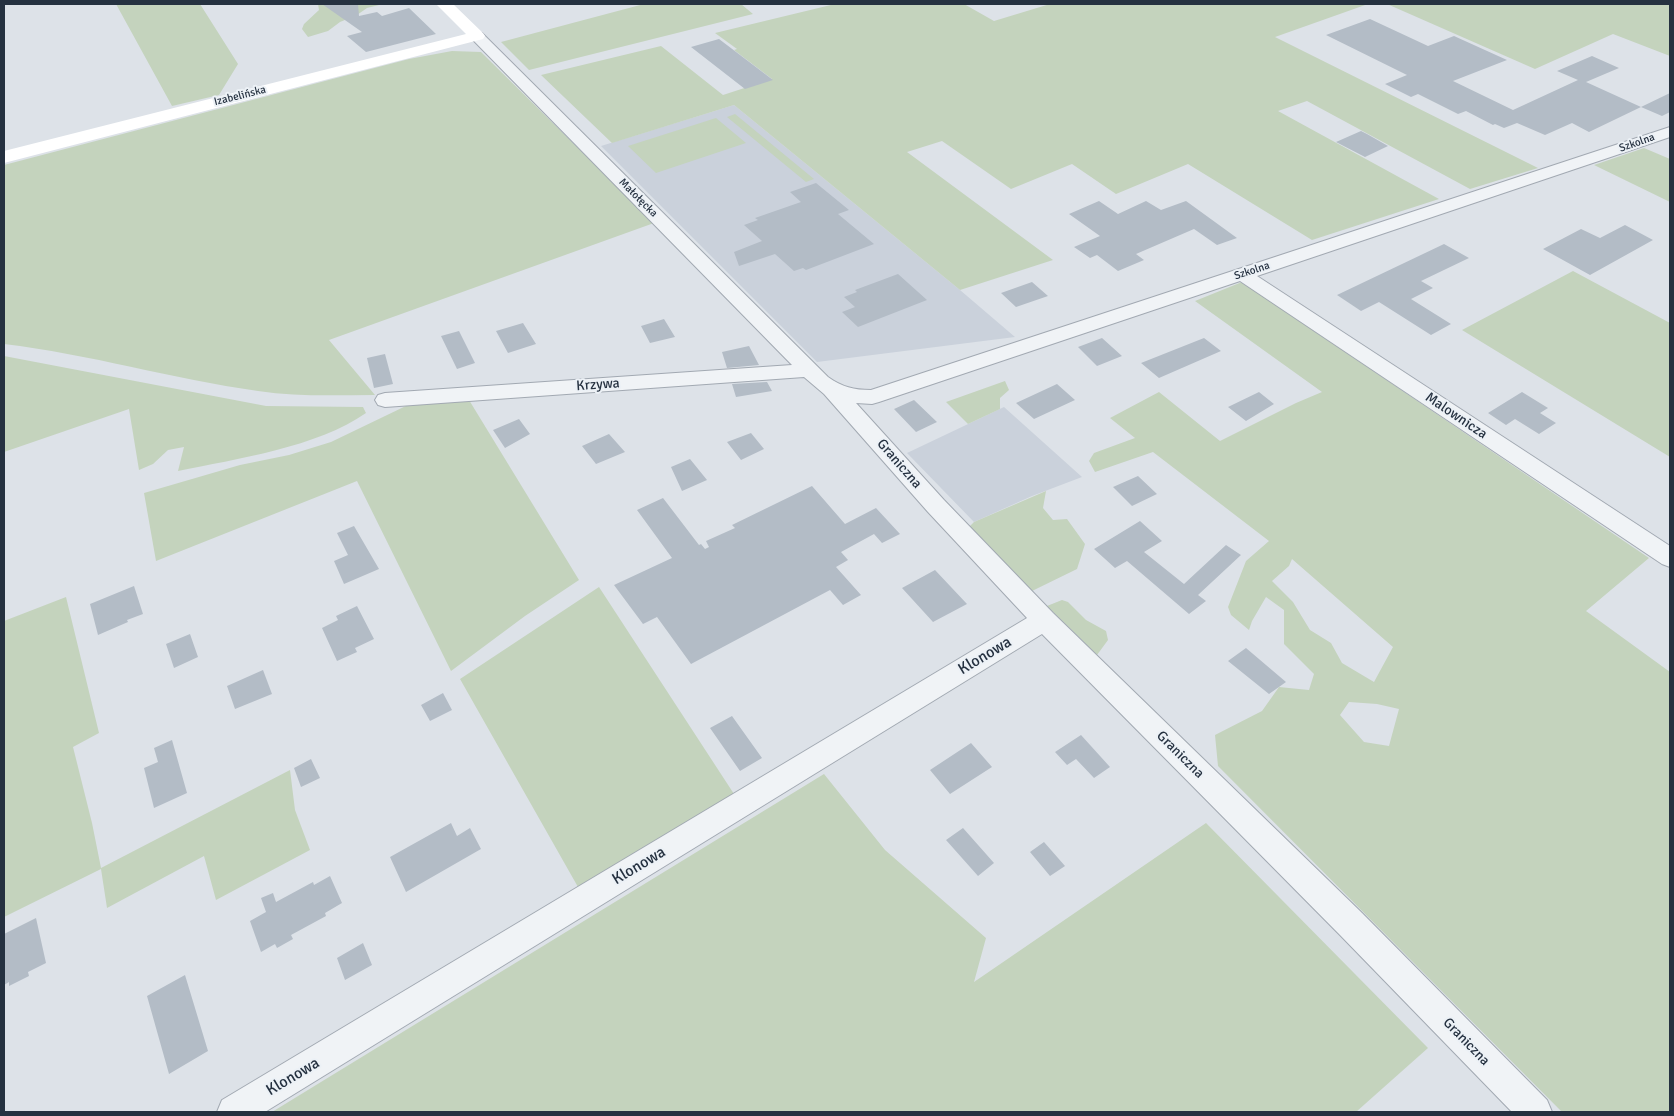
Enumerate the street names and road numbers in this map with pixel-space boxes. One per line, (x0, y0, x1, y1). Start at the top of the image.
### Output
street label: Izabelińska (213, 83, 267, 109)
street label: Szkolna (1617, 131, 1657, 155)
street label: Małołęcka (616, 176, 660, 220)
street label: Szkolna (1232, 259, 1272, 283)
street label: Krzywa (576, 375, 620, 395)
street label: Malownicza (1422, 389, 1490, 443)
street label: Graniczna (873, 436, 925, 492)
street label: Klonowa (955, 633, 1015, 679)
street label: Graniczna (1153, 728, 1207, 782)
street label: Klonowa (609, 843, 669, 889)
street label: Graniczna (1439, 1015, 1493, 1069)
street label: Klonowa (263, 1054, 323, 1100)

